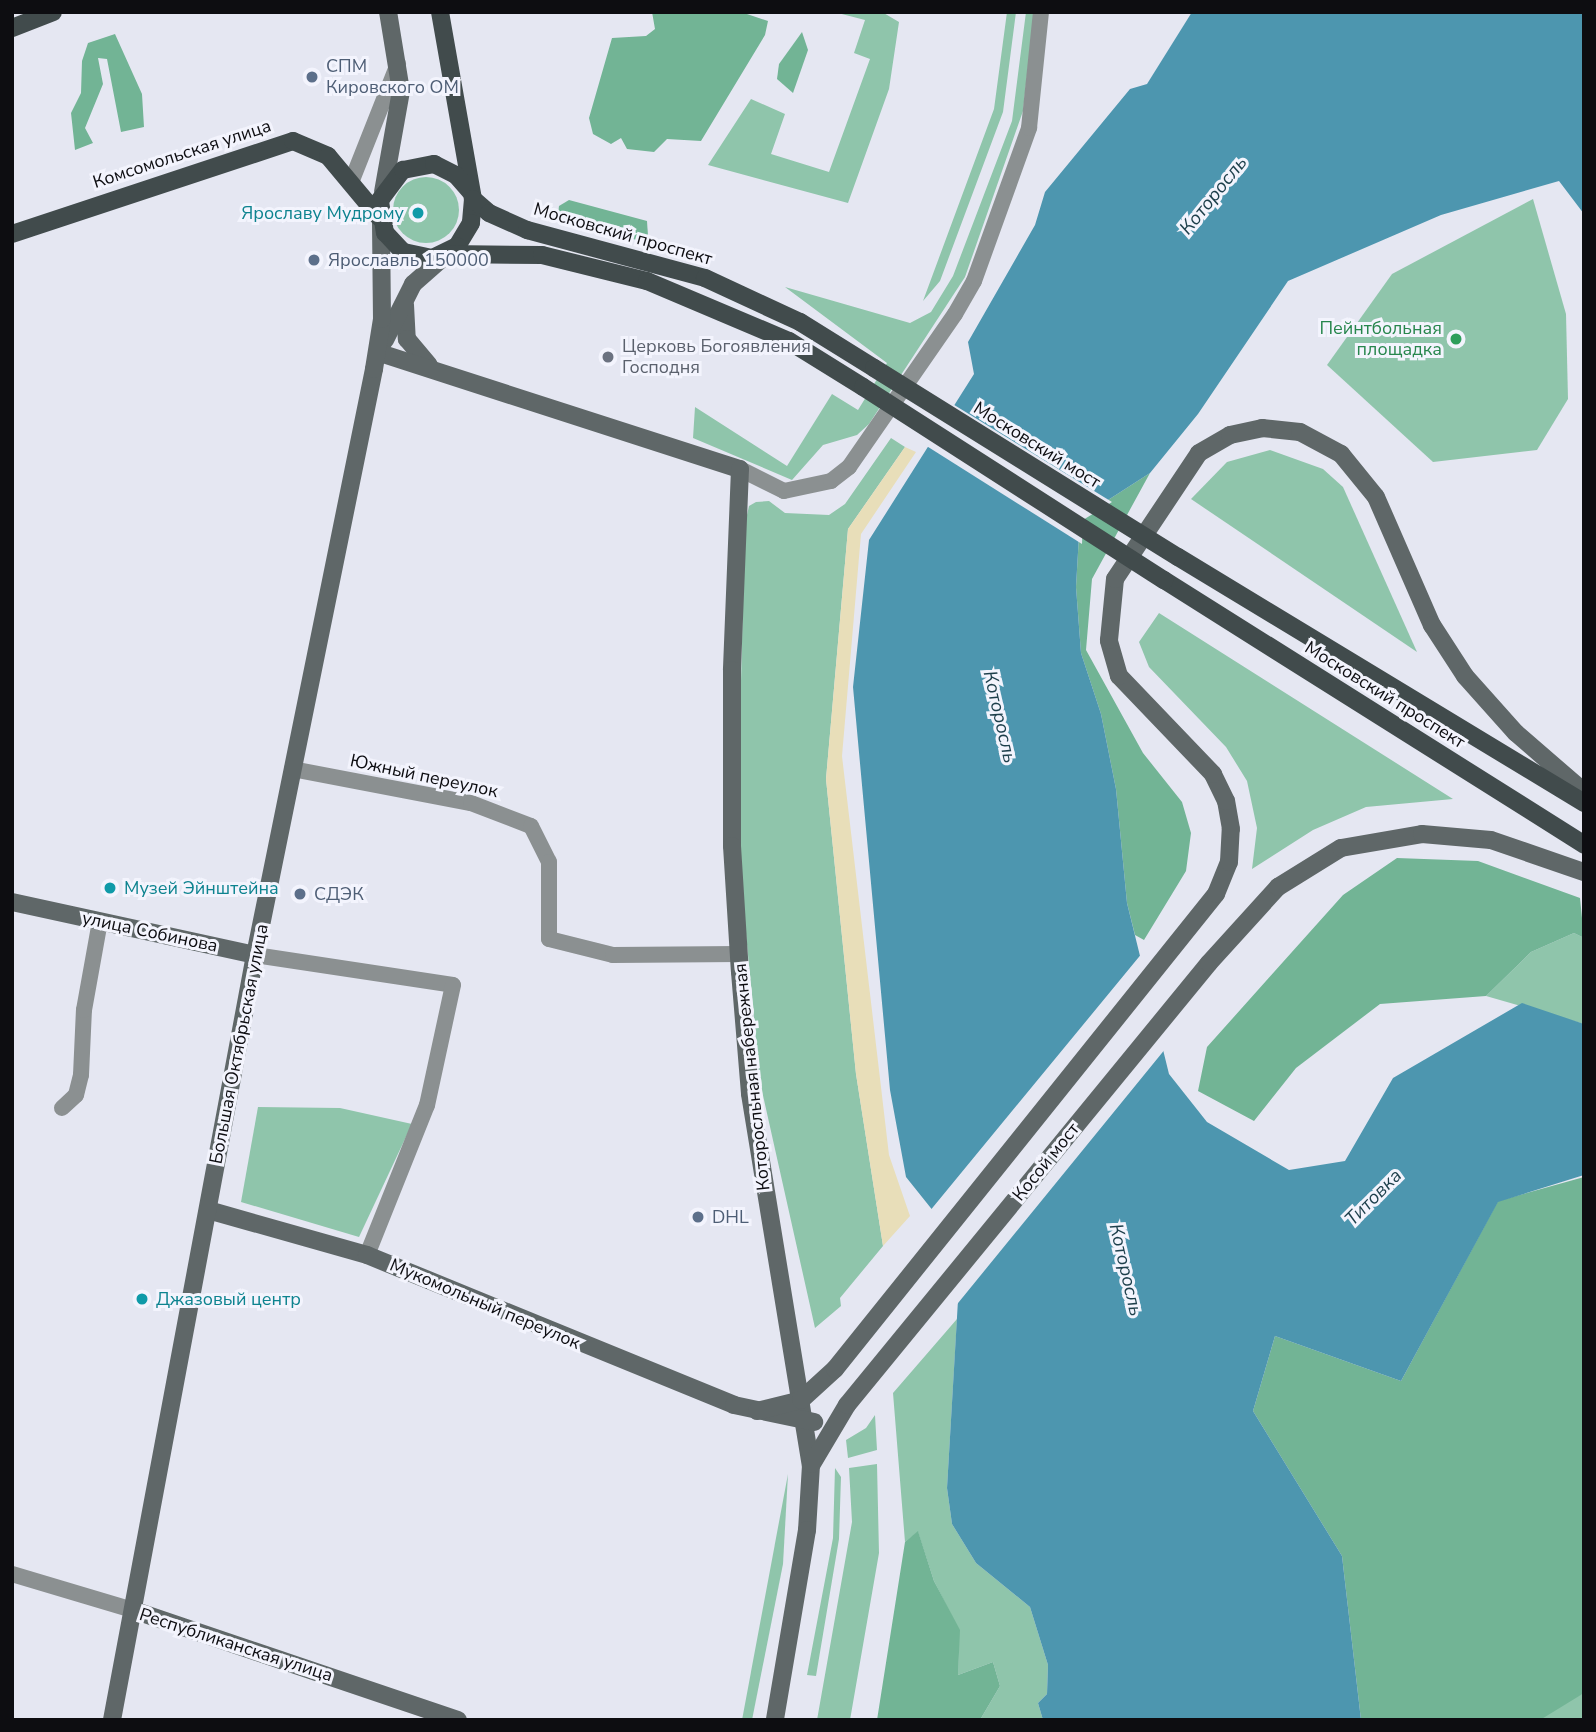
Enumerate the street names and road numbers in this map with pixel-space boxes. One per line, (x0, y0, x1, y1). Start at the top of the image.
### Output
street label: Комсомольская улица (90, 115, 274, 193)
street label: Московский проспект (531, 198, 715, 270)
street label: Московский мост (969, 397, 1105, 493)
street label: Московский проспект (1301, 637, 1469, 753)
street label: Южный переулок (348, 750, 500, 802)
street label: улица Собинова (80, 907, 220, 957)
street label: Большая Октябрьская улица (205, 922, 273, 1166)
street label: Которосльная набережная (729, 962, 775, 1192)
street label: Косой мост (1008, 1119, 1084, 1205)
street label: Мукомольный переулок (387, 1254, 583, 1354)
street label: Республиканская улица (137, 1604, 335, 1686)

